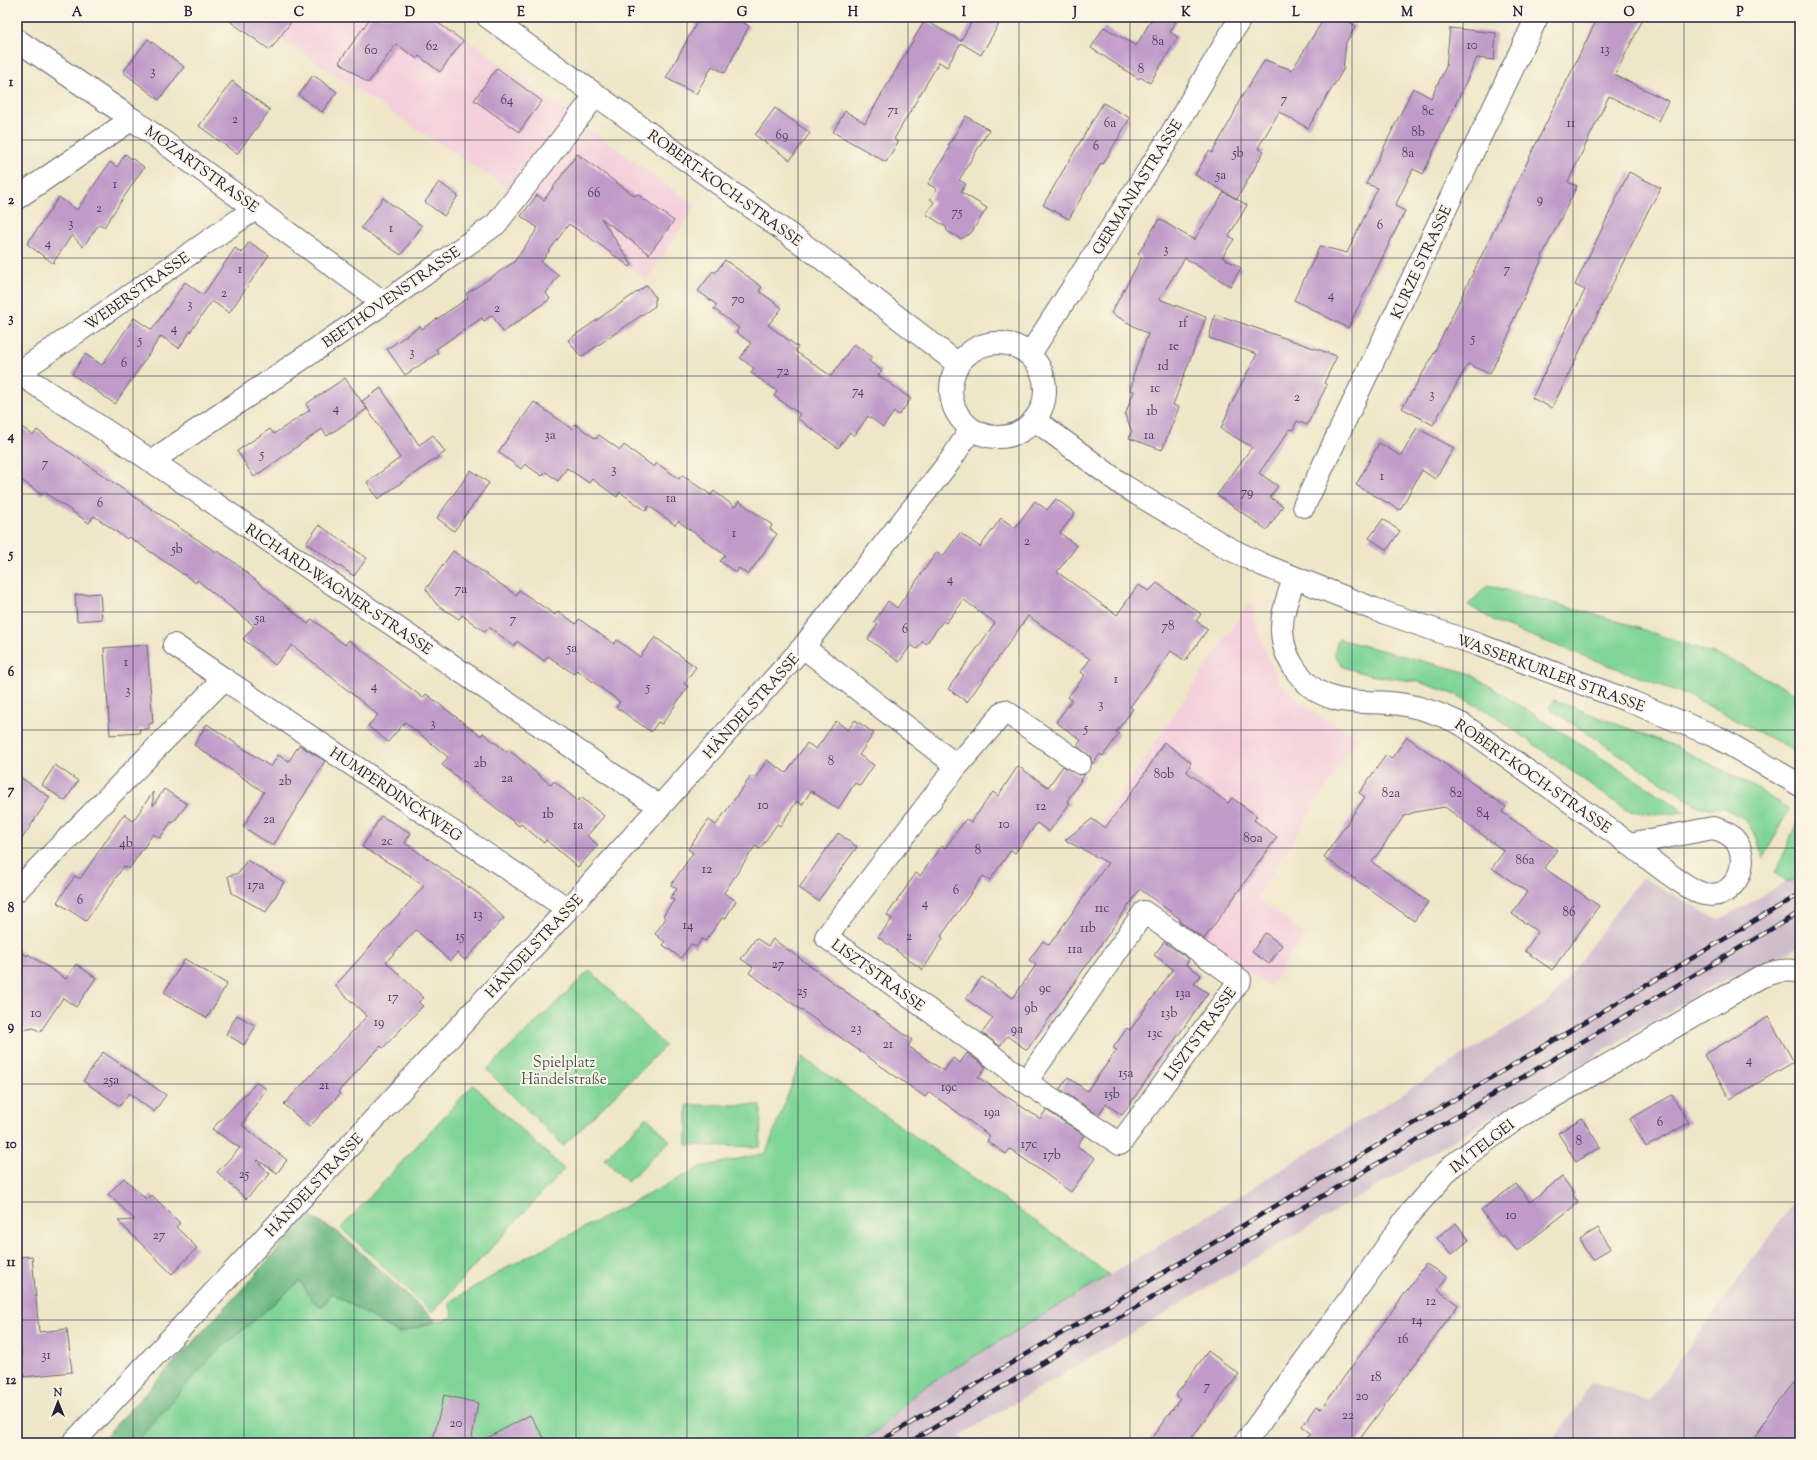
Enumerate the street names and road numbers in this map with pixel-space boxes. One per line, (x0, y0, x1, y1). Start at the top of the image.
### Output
street label: GERMANIASTRASSE (1088, 116, 1189, 260)
street label: MOZARTSTRASSE (140, 122, 262, 219)
street label: ROBERT-KOCH-STRASSE (642, 126, 806, 253)
street label: KURZE STRASSE (1387, 202, 1458, 323)
street label: BEETHOVENSTRASSE (318, 242, 465, 354)
street label: WEBERSTRASSE (81, 248, 195, 336)
street label: RICHARD-WAGNER-STRASSE (240, 520, 436, 661)
street label: WASSERKURLER STRASSE (1453, 631, 1648, 718)
street label: HÄNDELSTRASSE (698, 649, 805, 764)
street label: ROBERT-KOCH-STRASSE (1450, 715, 1615, 839)
street label: HUMPERDINCKWEG (325, 743, 466, 847)
street label: HÄNDELSTRASSE (481, 890, 589, 1004)
street label: LISZTSTRASSE (826, 935, 928, 1017)
street label: LISZTSTRASSE (1160, 984, 1242, 1086)
street label: IM TELGEI (1446, 1115, 1520, 1179)
street label: HÄNDELSTRASSE (261, 1129, 369, 1243)

